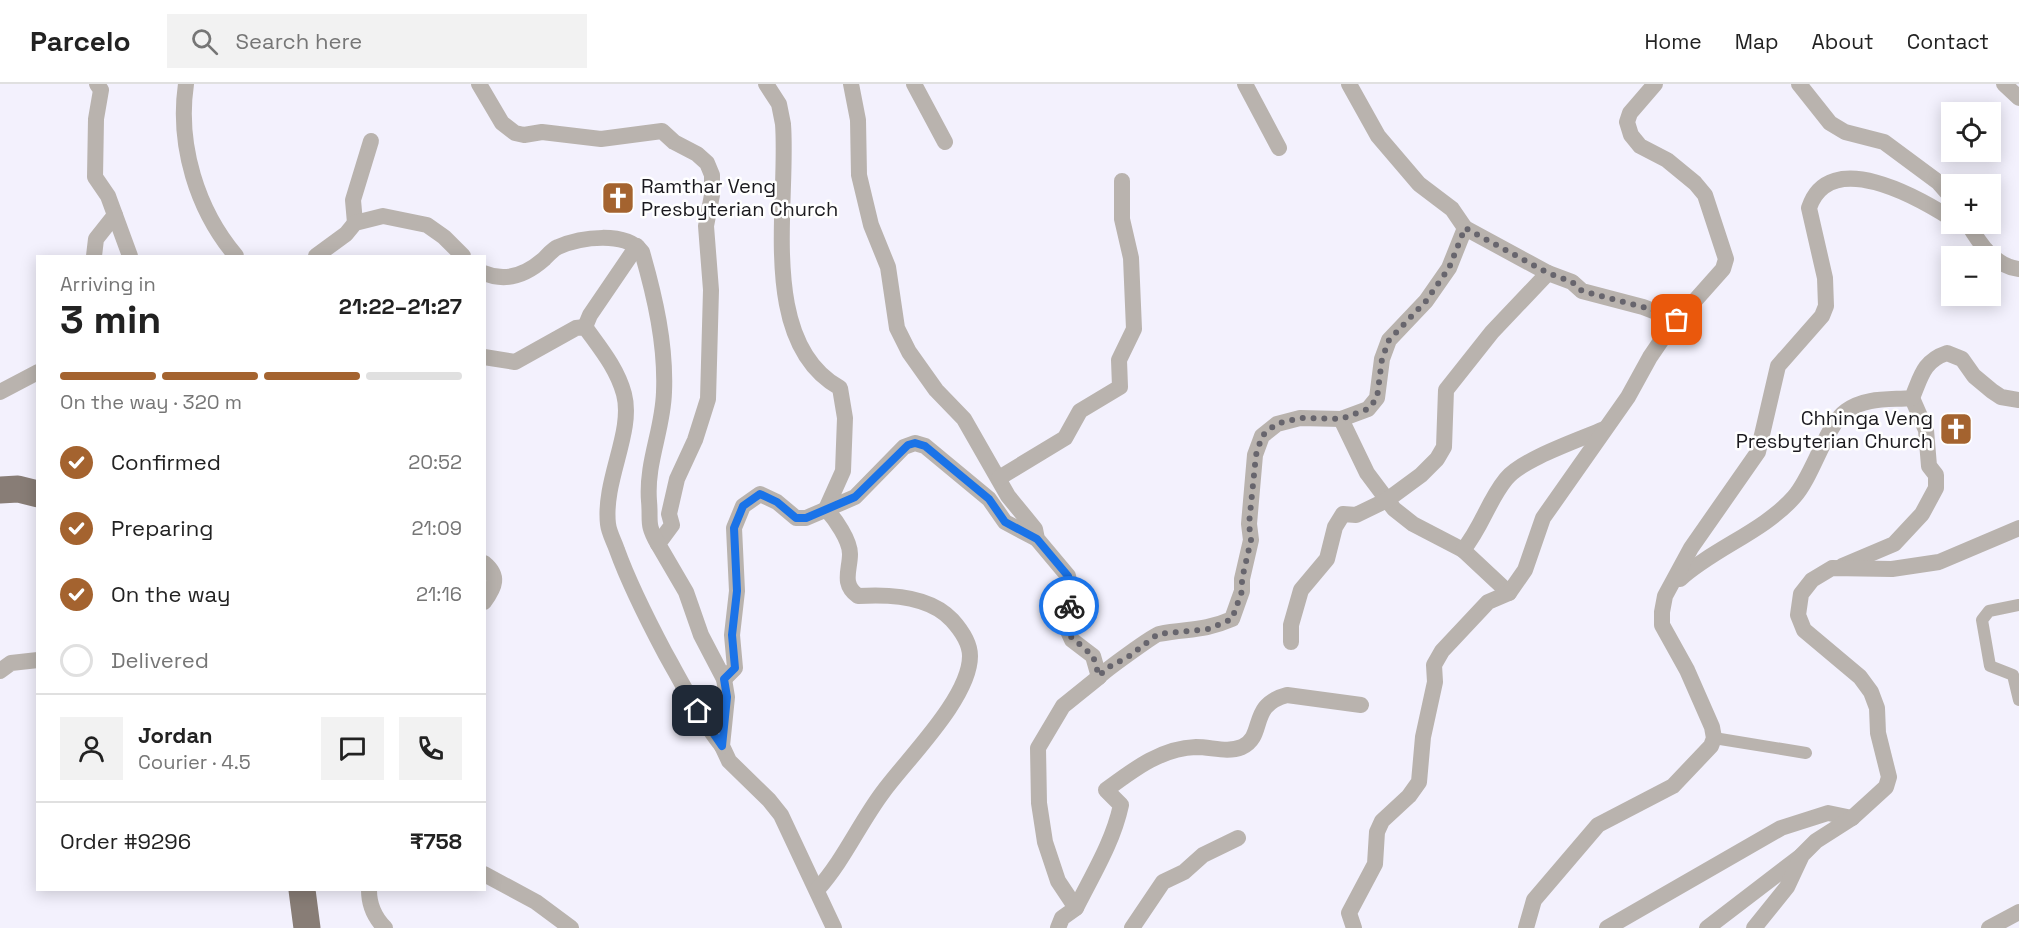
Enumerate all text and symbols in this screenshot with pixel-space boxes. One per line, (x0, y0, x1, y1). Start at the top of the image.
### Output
search box (167, 14, 587, 68)
text: Parcelo (30, 23, 131, 59)
icon: search (188, 25, 221, 58)
text: Search here (236, 27, 362, 55)
text: Home (1644, 28, 1702, 55)
text: Map (1735, 28, 1779, 55)
text: About (1812, 28, 1874, 55)
text: Contact (1907, 28, 1989, 55)
map controls (1941, 102, 2001, 306)
button: locate (1941, 102, 2001, 162)
place label: Ramthar Veng Presbyterian Church (641, 173, 838, 222)
button: + (1941, 174, 2001, 234)
church icon: Ramthar Veng Presbyterian Church (600, 180, 636, 216)
button: − (1941, 246, 2001, 306)
text: Arriving in (60, 271, 156, 297)
text: 21:22–21:27 (339, 292, 462, 320)
pin (1651, 294, 1702, 345)
text: 3 min (60, 295, 161, 344)
icon: bag (1660, 303, 1693, 336)
text: On the way · 320 m (60, 389, 242, 415)
place label: Chhinga Veng Presbyterian Church (1736, 405, 1933, 454)
church icon: Chhinga Veng Presbyterian Church (1938, 411, 1974, 447)
icon: check (60, 446, 93, 479)
text: Confirmed (111, 448, 221, 476)
text: 20:52 (408, 449, 462, 475)
icon: check (60, 512, 93, 545)
text: Preparing (111, 514, 213, 542)
text: 21:09 (411, 515, 462, 541)
courier (1039, 576, 1099, 636)
icon: check (60, 578, 93, 611)
text: On the way (111, 580, 230, 608)
text: 21:16 (416, 581, 462, 607)
icon: bike (1053, 590, 1086, 623)
text: Delivered (111, 646, 209, 674)
pin (672, 685, 723, 736)
icon: home (681, 694, 714, 727)
button: person (60, 717, 123, 780)
button: chat (321, 717, 384, 780)
button: phone (399, 717, 462, 780)
text: Jordan (138, 721, 213, 749)
text: Courier · 4.5 (138, 749, 251, 775)
text: Order #9296 (60, 827, 191, 855)
text: ₹758 (410, 827, 462, 855)

